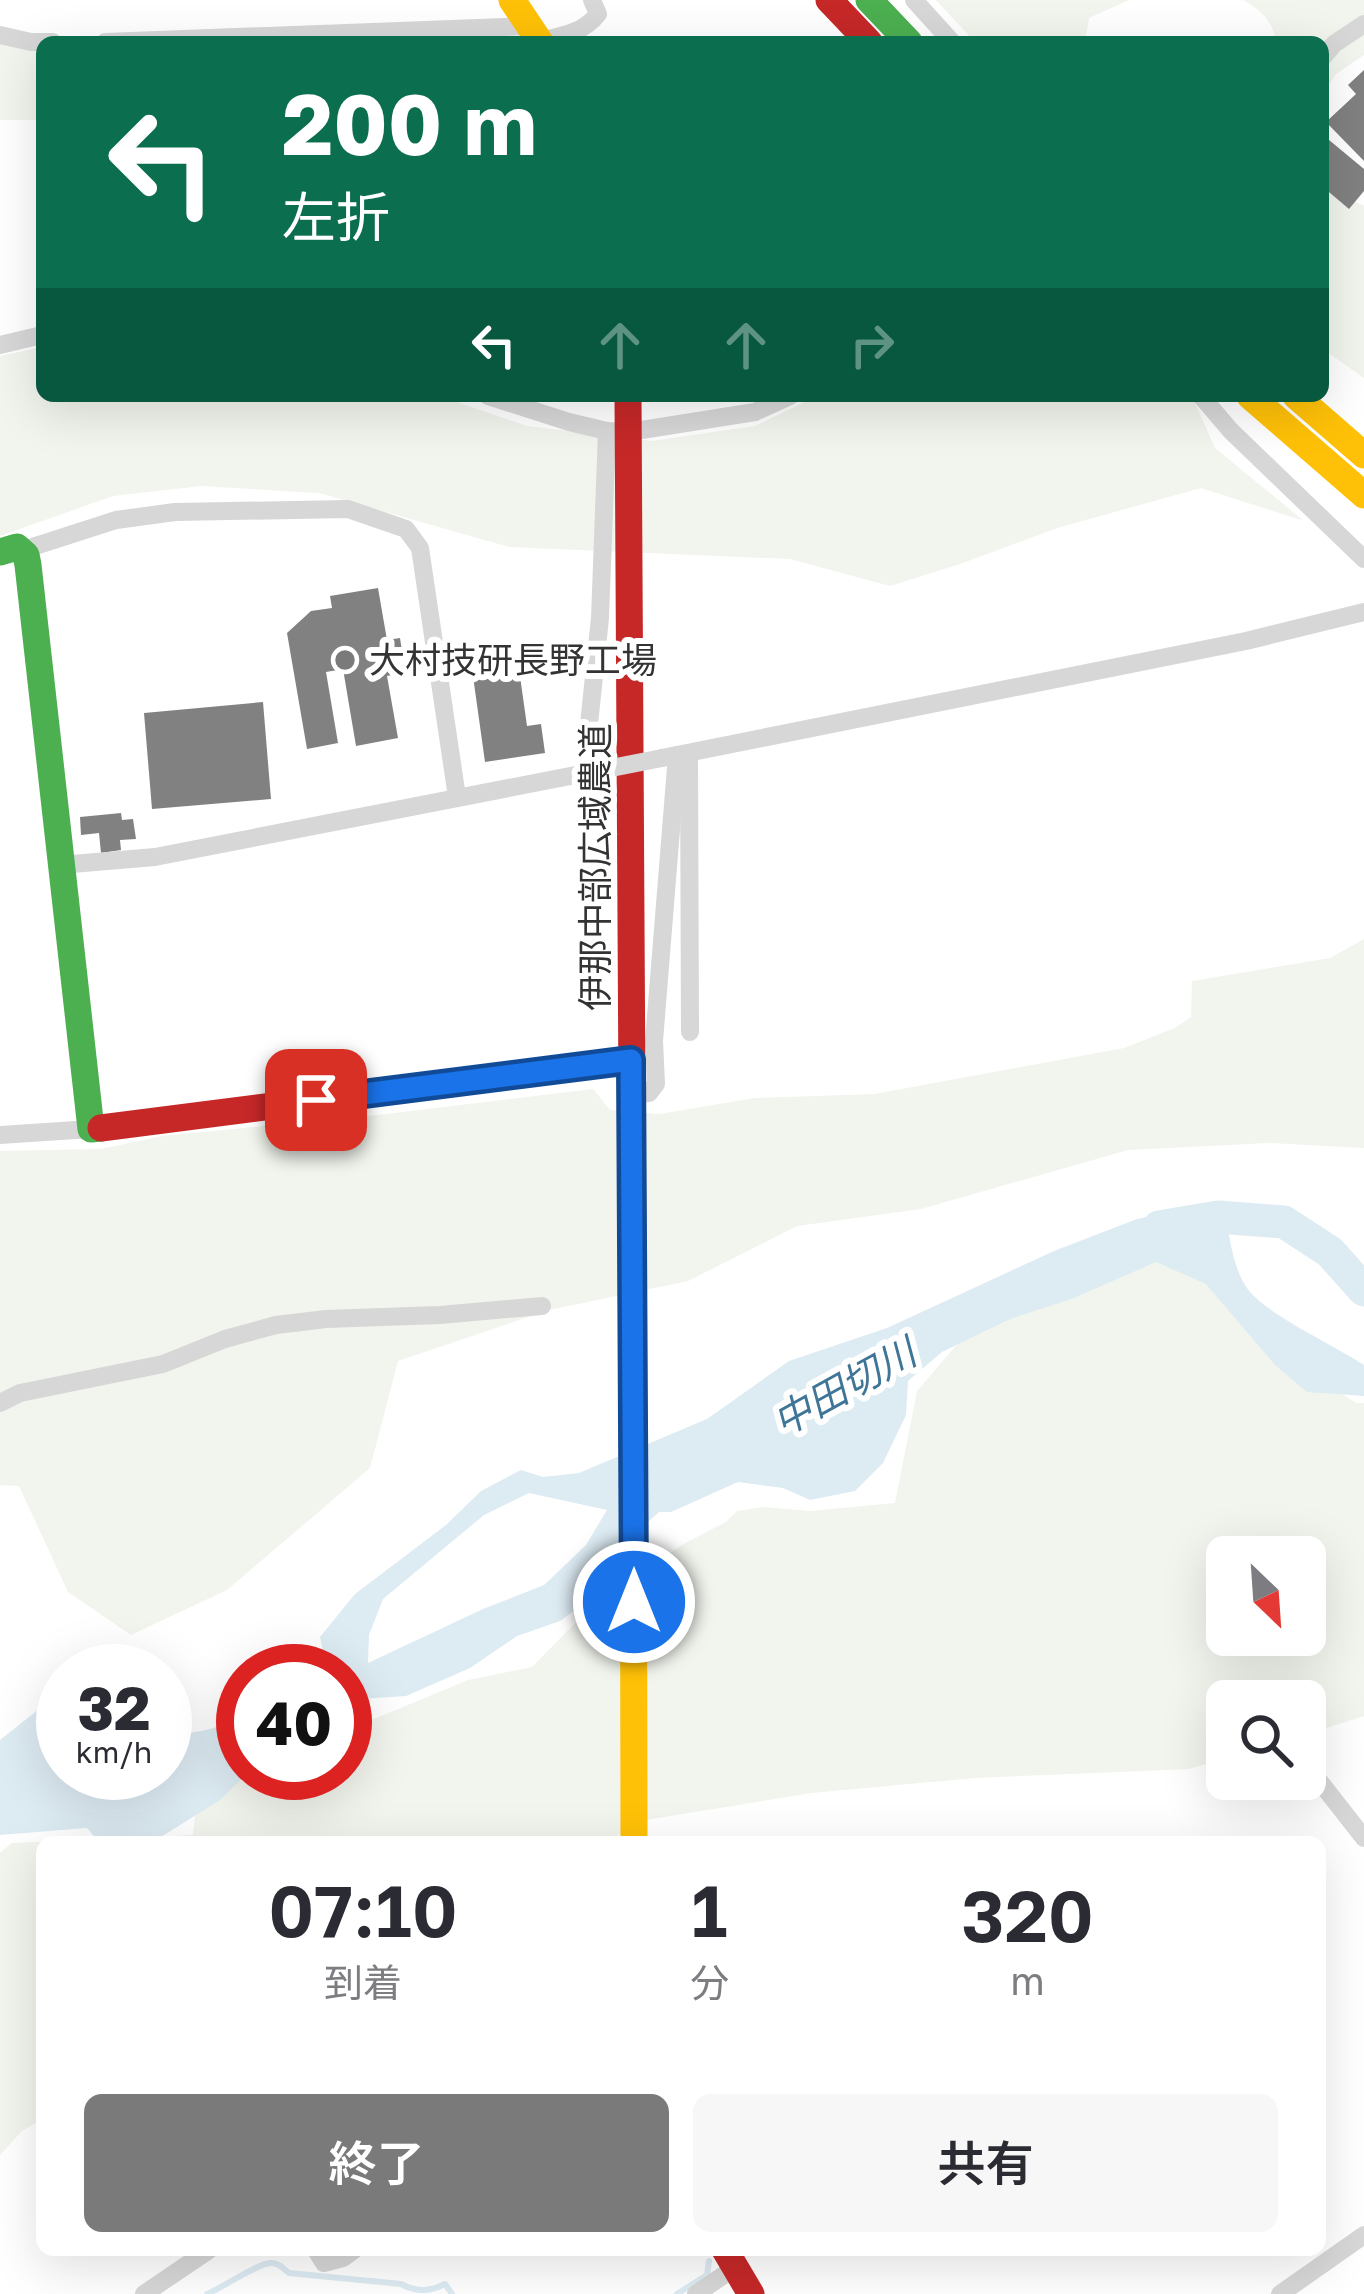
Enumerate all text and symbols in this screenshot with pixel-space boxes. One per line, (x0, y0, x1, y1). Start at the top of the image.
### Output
text: 200 m (282, 73, 537, 173)
icon: left (84, 84, 240, 240)
text: 左折 (282, 184, 390, 249)
icon: left (461, 312, 527, 378)
icon: ahead (587, 312, 653, 378)
icon: ahead (713, 312, 779, 378)
icon: right (839, 312, 905, 378)
place label: 大村技研長野工場 (369, 638, 657, 681)
marker: 大村技研長野工場 (332, 647, 358, 673)
street label: 伊那中部広域農道 (573, 723, 616, 1011)
pin (265, 1049, 367, 1151)
icon: arrive (283, 1067, 349, 1133)
water label: 中田切川 (764, 1326, 927, 1445)
north arrow (1206, 1536, 1326, 1656)
map controls (1206, 1536, 1326, 1800)
position arrow (571, 1539, 697, 1665)
speed limit sign: 40 (216, 1644, 372, 1800)
text: 32 (77, 1671, 151, 1743)
button: search (1206, 1680, 1326, 1800)
text: km/h (76, 1734, 152, 1770)
text: 07:10 (268, 1866, 458, 1953)
text: 1 (691, 1866, 728, 1953)
text: 320 (961, 1871, 1094, 1958)
text: m (1010, 1957, 1045, 2004)
text: 到着 (324, 1959, 402, 2006)
text: 分 (690, 1959, 729, 2006)
button: 終了 (84, 2094, 669, 2232)
button: 共有 (693, 2094, 1278, 2232)

